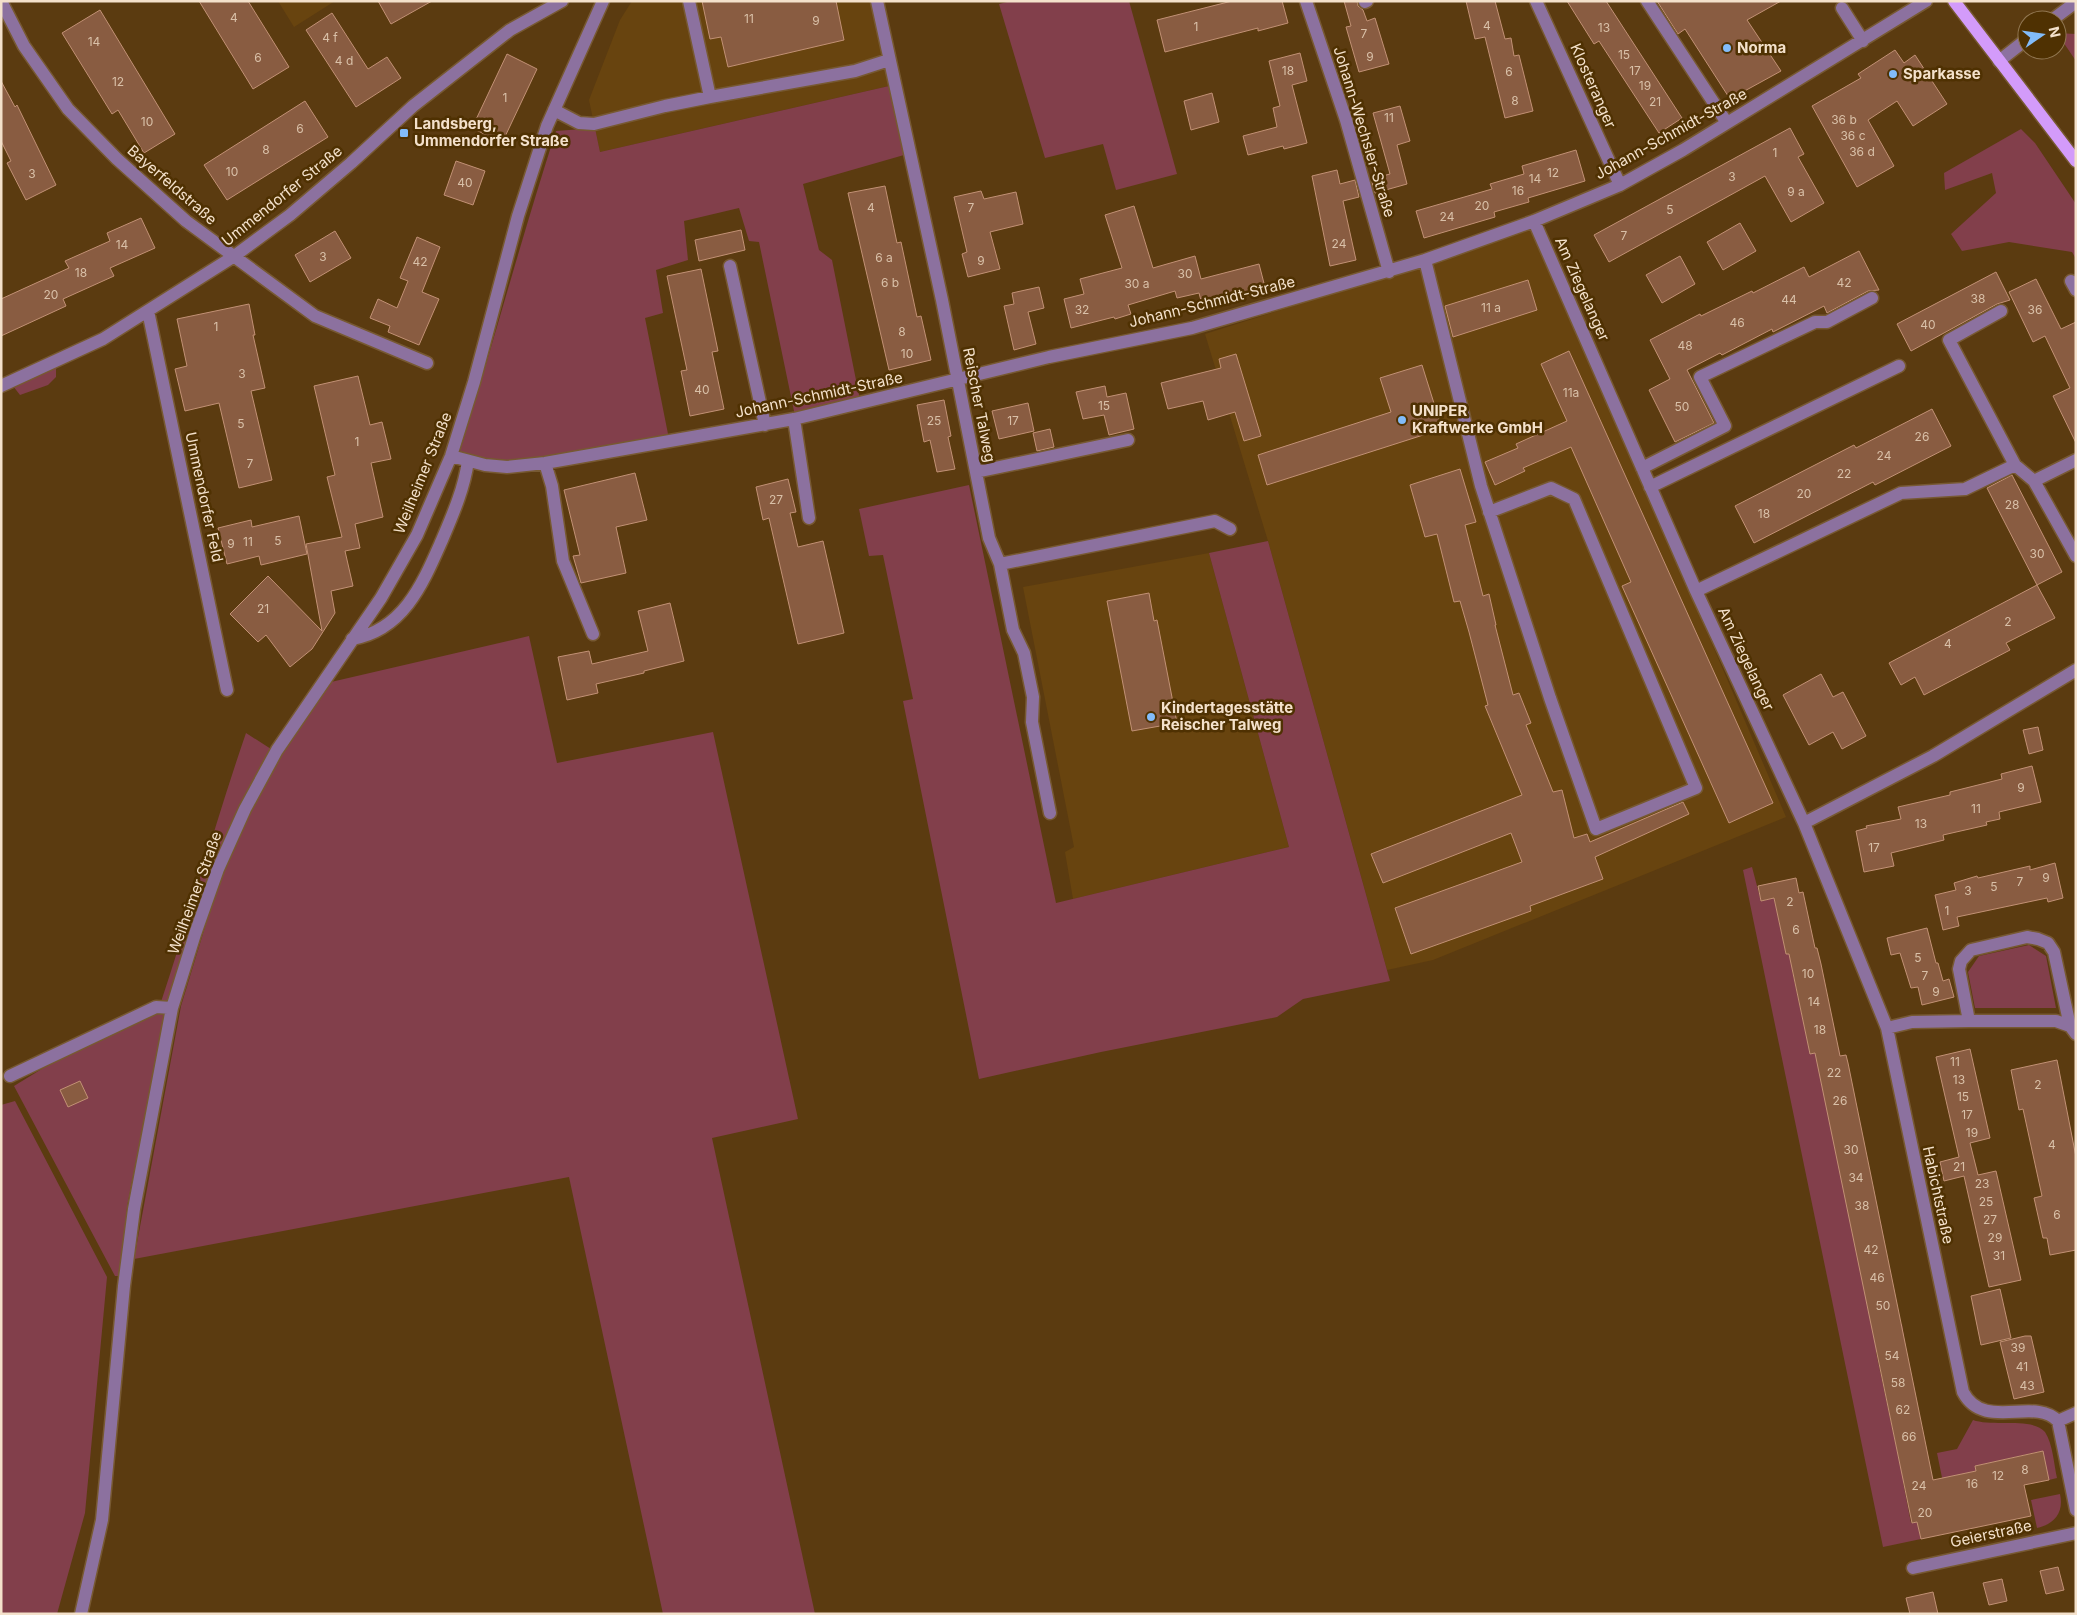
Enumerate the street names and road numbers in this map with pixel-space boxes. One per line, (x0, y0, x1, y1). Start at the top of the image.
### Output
street label: Klosteranger (1566, 41, 1621, 131)
street label: Johann-Wechsler-Straße (1329, 44, 1400, 220)
street label: Johann-Schmidt-Straße (1591, 84, 1750, 183)
street label: Bayerfeldstraße (124, 141, 221, 229)
street label: Ummendorfer Straße (218, 141, 346, 250)
street label: Am Ziegelanger (1551, 234, 1614, 344)
street label: Johann-Schmidt-Straße (1127, 272, 1297, 331)
street label: Reischer Talweg (959, 346, 1000, 464)
street label: Johann-Schmidt-Straße (733, 367, 904, 422)
street label: Weilheimer Straße (389, 409, 456, 536)
street label: Ummendorfer Feld (181, 430, 228, 564)
street label: Am Ziegelanger (1714, 604, 1779, 714)
street label: Weilheimer Straße (163, 829, 226, 957)
street label: Habichtstraße (1919, 1144, 1958, 1246)
street label: Geierstraße (1948, 1516, 2033, 1551)

